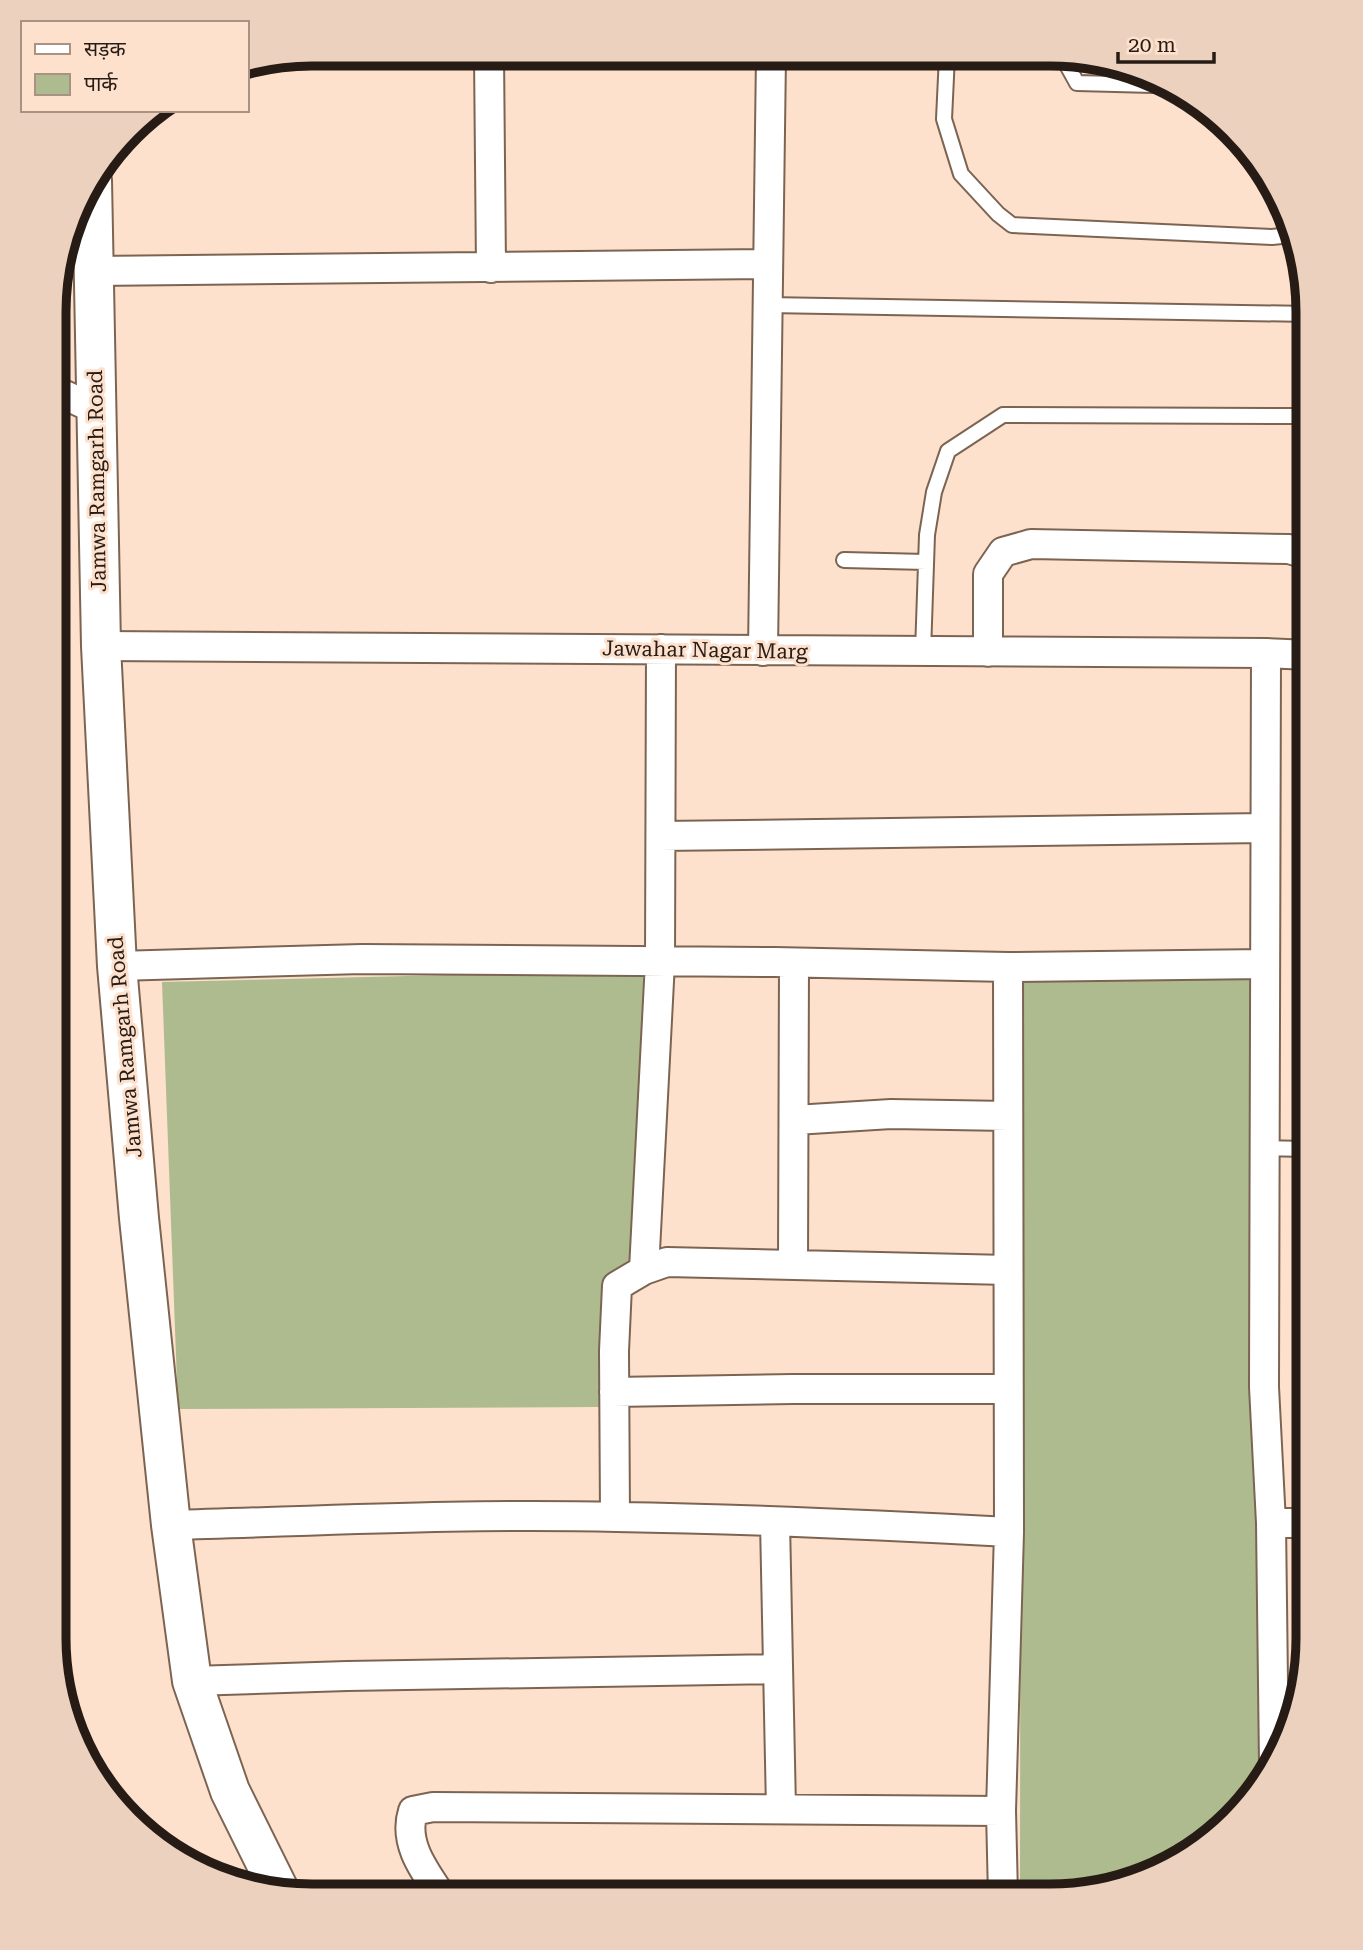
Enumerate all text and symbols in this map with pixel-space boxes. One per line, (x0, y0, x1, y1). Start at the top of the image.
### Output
legend (21, 21, 248, 112)
scale bar (1118, 21, 1214, 65)
text: 20 m (1128, 33, 1176, 57)
text: सड़क (84, 37, 126, 61)
text: पार्क (84, 72, 118, 96)
street label: Jamwa Ramgarh Road (83, 369, 111, 592)
street label: Jawahar Nagar Marg (602, 636, 808, 664)
street label: Jamwa Ramgarh Road (103, 935, 147, 1159)

